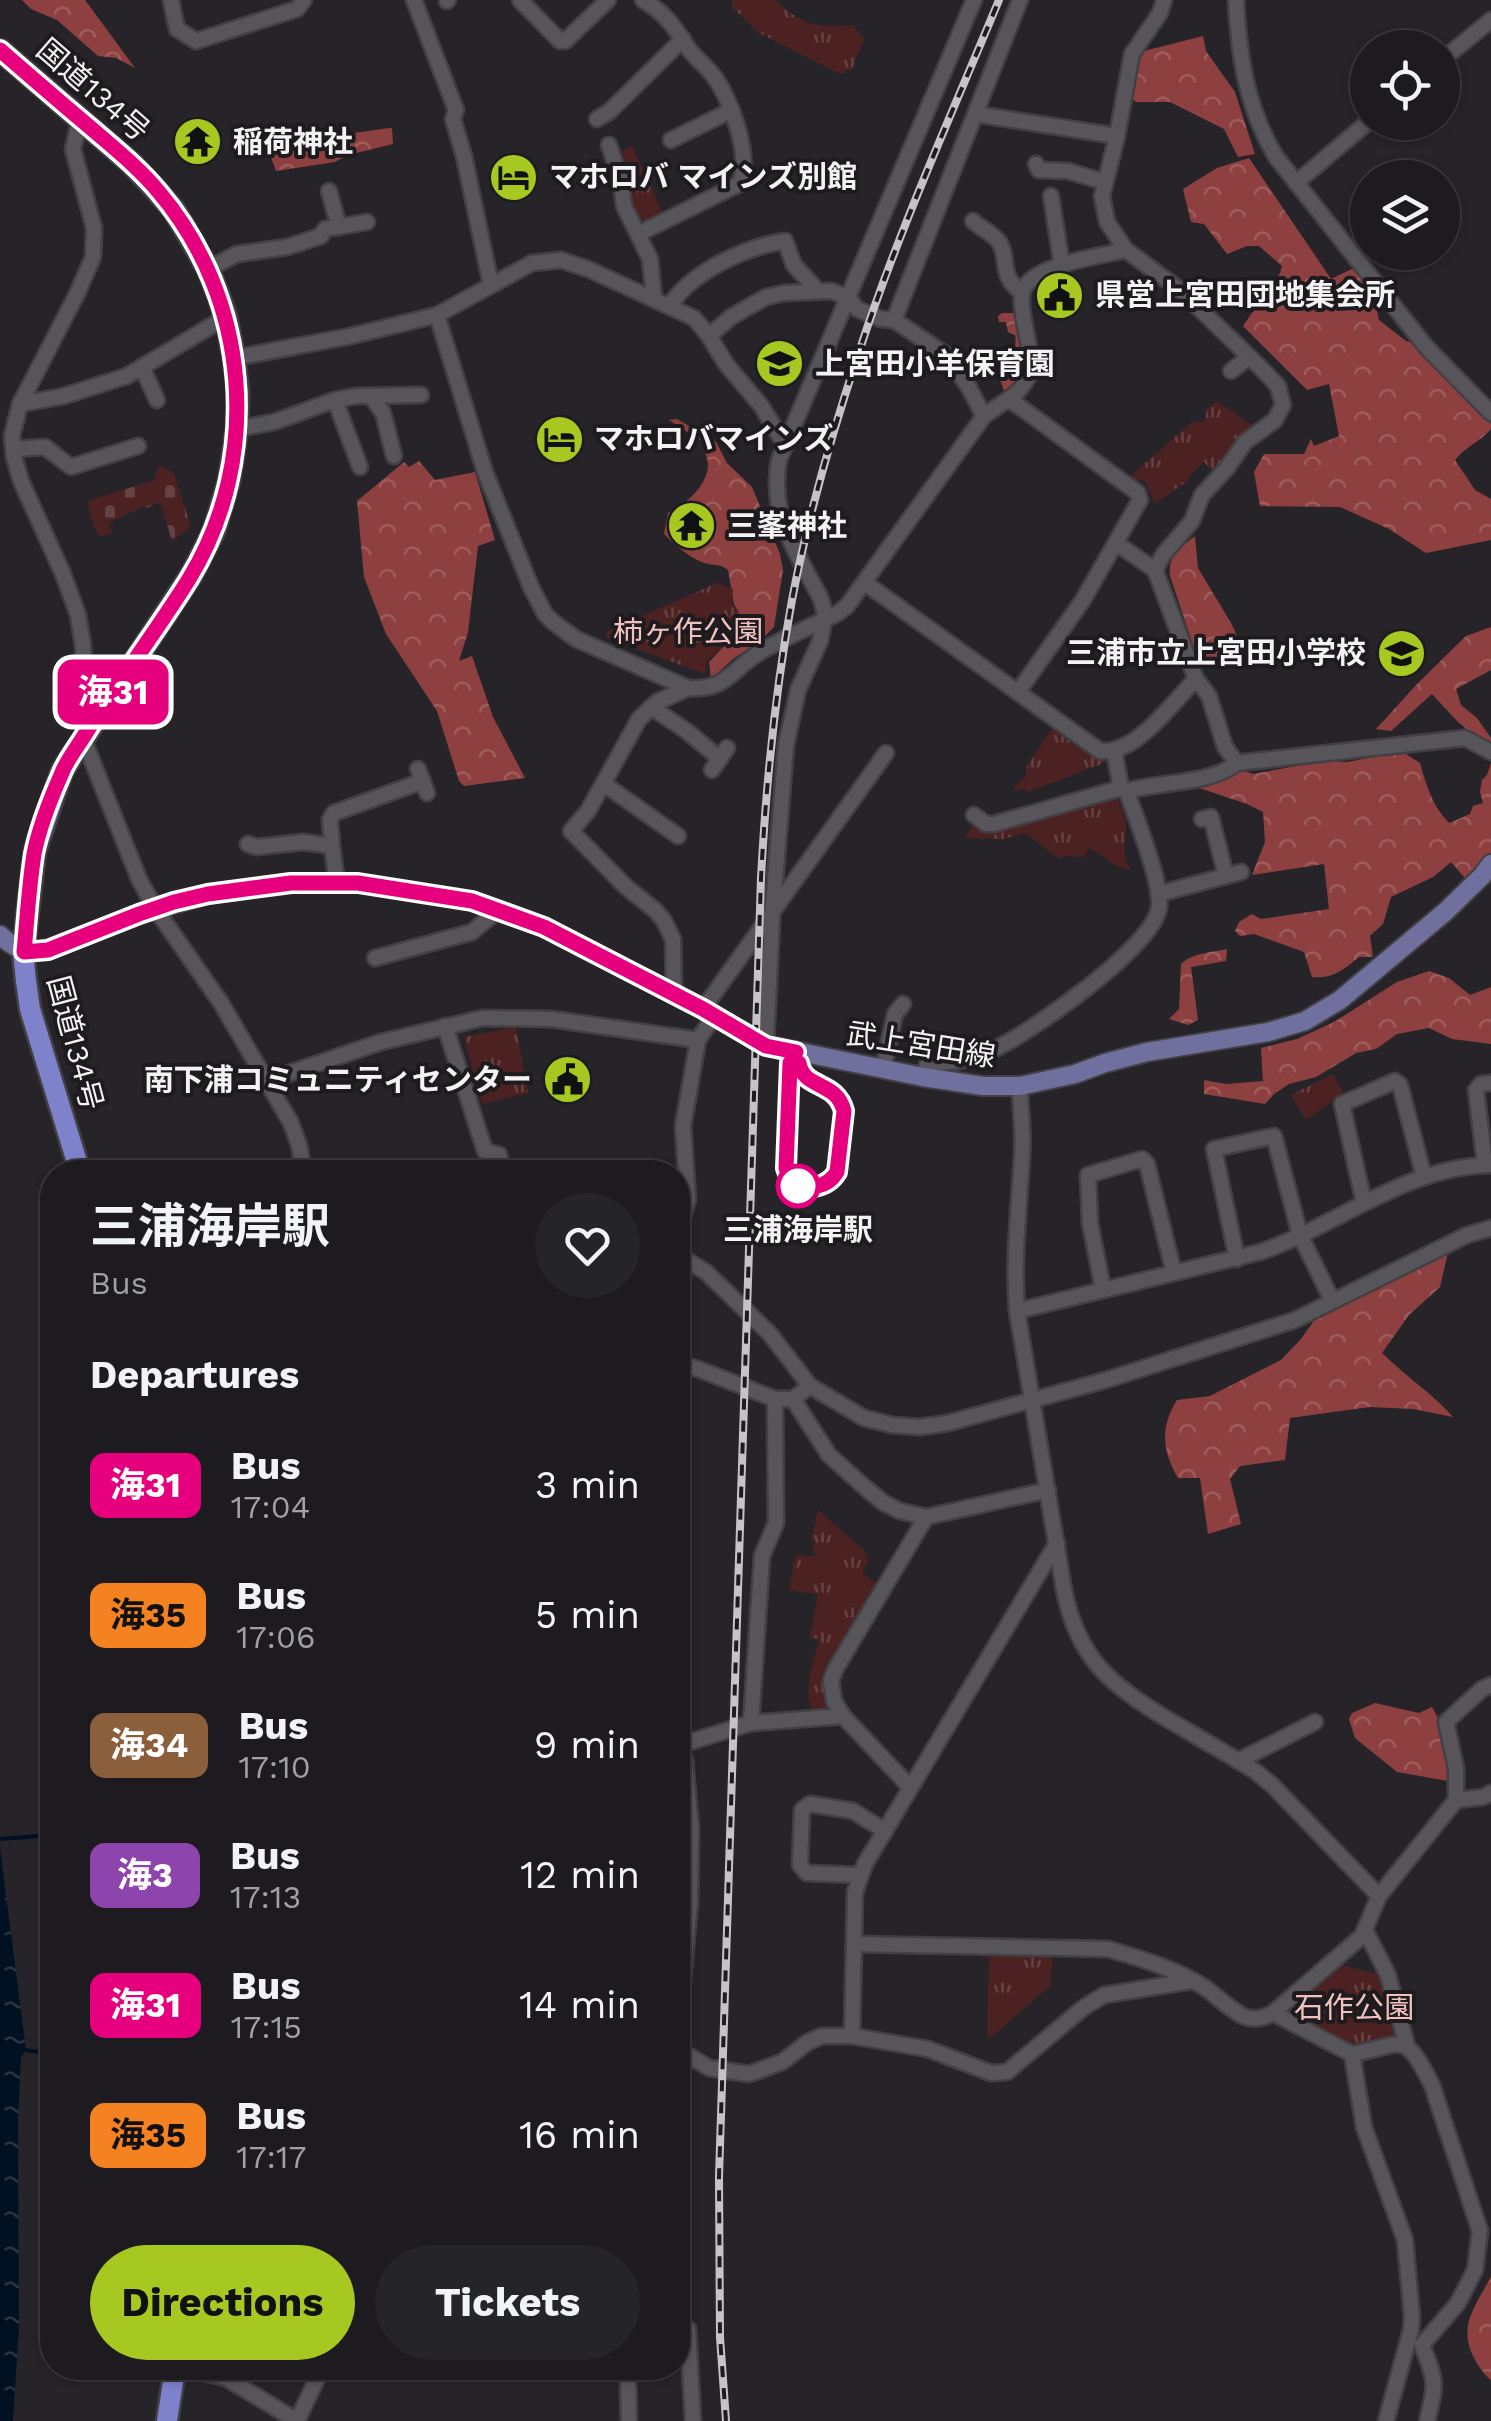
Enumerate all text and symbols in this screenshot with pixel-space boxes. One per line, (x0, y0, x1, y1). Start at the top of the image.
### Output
map controls (1350, 30, 1460, 270)
button: locate (1350, 30, 1460, 140)
street label: 国道134号 (30, 31, 157, 148)
temple icon: 稲荷神社 (172, 116, 224, 168)
place label: 稲荷神社 (233, 124, 353, 159)
hotel icon: マホロバ マインズ別館 (488, 151, 540, 203)
place label: マホロバ マインズ別館 (549, 159, 857, 194)
button: layers (1350, 160, 1460, 270)
public building icon: 県営上宮田団地集会所 (1034, 269, 1086, 321)
place label: 県営上宮田団地集会所 (1095, 277, 1395, 312)
school or university icon: 上宮田小羊保育園 (754, 338, 806, 390)
place label: 上宮田小羊保育園 (815, 346, 1055, 381)
hotel icon: マホロバマインズ (533, 413, 585, 465)
place label: マホロバマインズ (594, 421, 833, 456)
temple icon: 三峯神社 (666, 500, 718, 552)
place label: 三峯神社 (727, 508, 847, 543)
park label: 柿ヶ作公園 (613, 614, 763, 649)
school or university icon: 三浦市立上宮田小学校 (1375, 627, 1427, 679)
place label: 三浦市立上宮田小学校 (1066, 635, 1366, 670)
line badge: 海31 (56, 660, 170, 724)
text: 海31 (78, 671, 148, 713)
street label: 国道134号 (41, 972, 110, 1114)
street label: 武上宮田線 (844, 1015, 998, 1074)
public building icon: 南下浦コミュニティセンター (541, 1054, 593, 1106)
place label: 南下浦コミュニティセンター (144, 1062, 532, 1097)
marker: 三浦海岸駅 (777, 1165, 819, 1207)
button: heart (535, 1193, 640, 1298)
text: 三浦海岸駅 (90, 1198, 330, 1255)
place label: 三浦海岸駅 (723, 1212, 873, 1247)
text: Bus (90, 1264, 148, 1302)
text: Departures (90, 1353, 299, 1397)
text: Bus (231, 1444, 301, 1488)
text: 3 min (535, 1463, 640, 1507)
text: 海31 (110, 1464, 181, 1506)
text: 17:04 (231, 1488, 310, 1526)
text: Bus (236, 1574, 306, 1618)
text: 5 min (535, 1593, 640, 1637)
text: 海35 (110, 1594, 186, 1636)
text: 17:06 (236, 1618, 315, 1656)
text: Bus (238, 1704, 308, 1748)
text: 9 min (534, 1723, 640, 1767)
text: 海34 (110, 1724, 188, 1766)
text: 17:10 (238, 1748, 311, 1786)
text: Bus (230, 1834, 300, 1878)
text: 12 min (520, 1853, 640, 1897)
text: 海3 (117, 1854, 173, 1896)
text: 17:13 (230, 1878, 301, 1916)
text: Bus (231, 1964, 301, 2008)
text: 14 min (519, 1983, 640, 2027)
text: 海31 (110, 1984, 181, 2026)
park label: 石作公園 (1294, 1990, 1414, 2025)
text: 17:15 (231, 2008, 302, 2046)
text: Bus (236, 2094, 306, 2138)
text: 16 min (519, 2113, 640, 2157)
text: 海35 (110, 2114, 186, 2156)
text: 17:17 (236, 2138, 307, 2176)
button: Directions (90, 2245, 355, 2360)
button: Tickets (375, 2245, 640, 2360)

